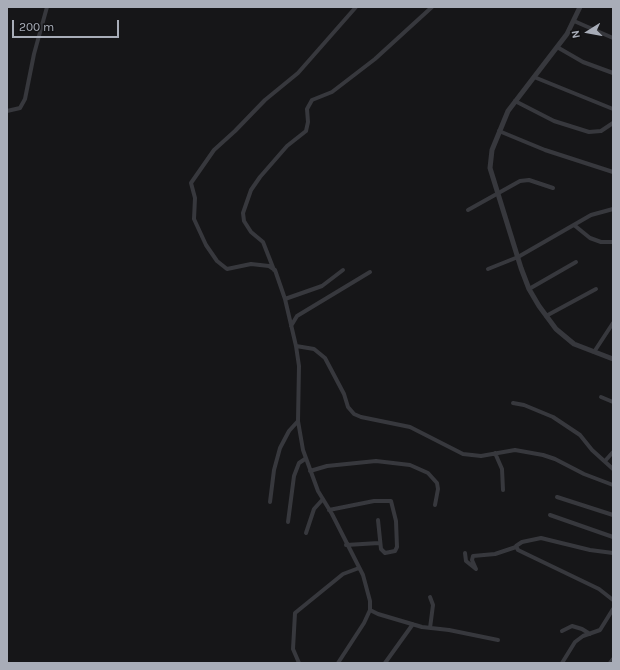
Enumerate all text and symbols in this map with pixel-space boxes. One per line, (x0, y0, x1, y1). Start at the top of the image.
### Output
scale bar (14, 12, 121, 38)
north arrow (568, 12, 608, 52)
text: 200 m (19, 20, 54, 34)
text: N (569, 29, 583, 40)

